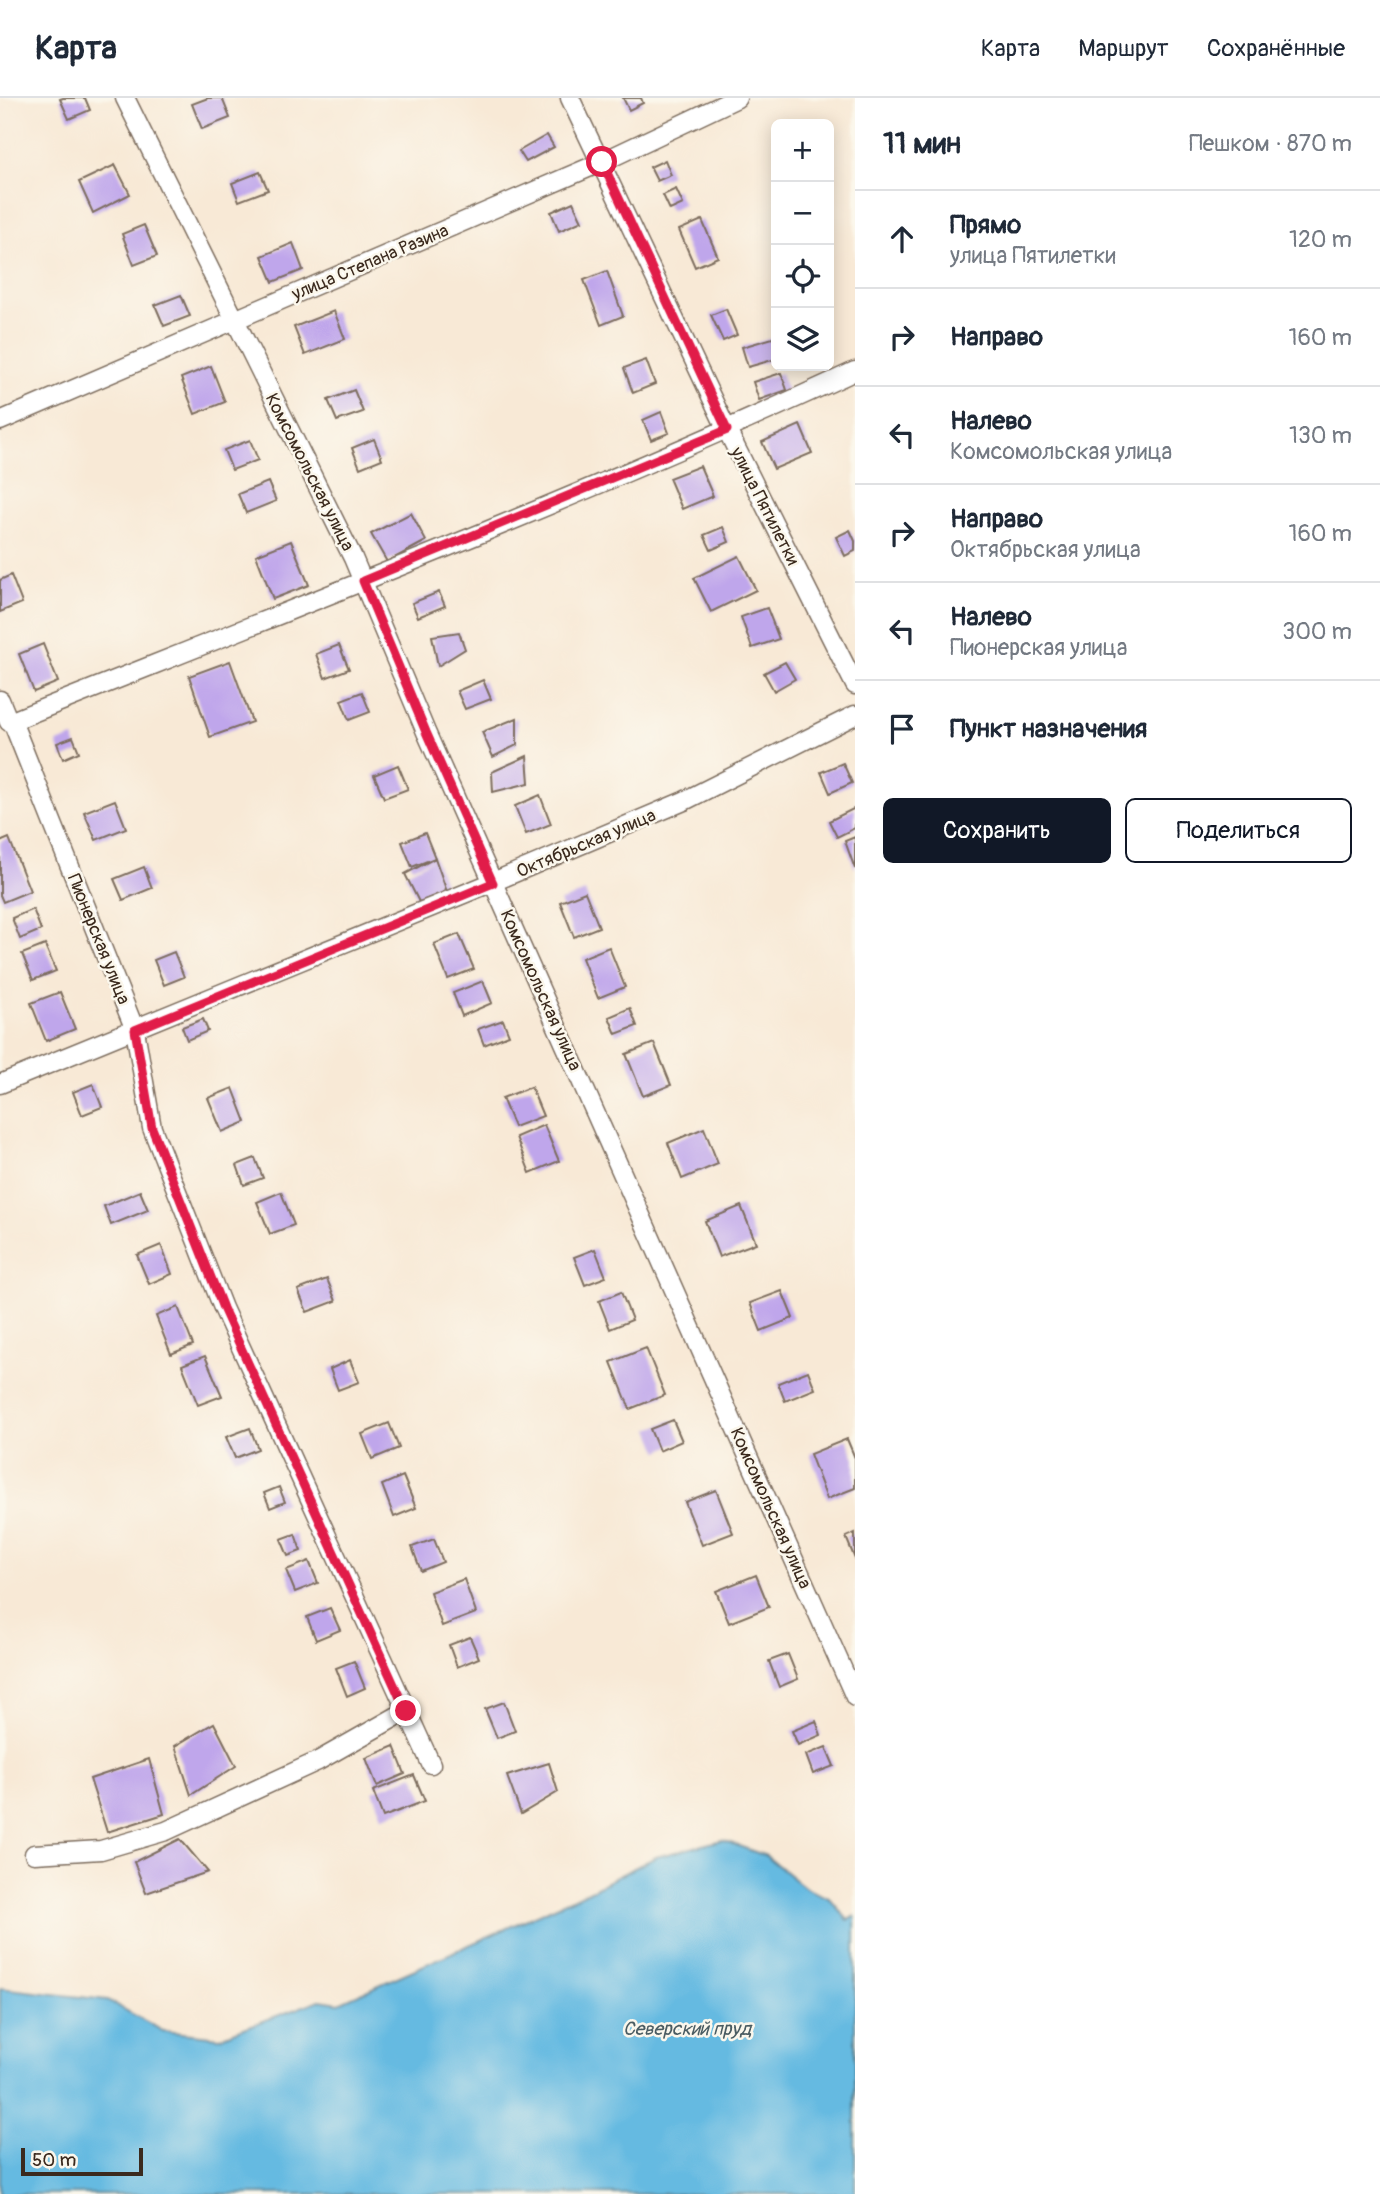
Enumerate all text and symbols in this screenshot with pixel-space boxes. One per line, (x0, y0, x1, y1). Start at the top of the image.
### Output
text: Карта (35, 28, 117, 69)
text: Карта (981, 34, 1040, 63)
text: Маршрут (1078, 34, 1169, 63)
text: Сохранённые (1207, 34, 1345, 63)
map controls (771, 119, 834, 371)
button: + (771, 119, 834, 182)
text: 11 мин (883, 125, 961, 162)
text: Пешком · 870 m (1189, 129, 1352, 158)
route start (586, 146, 617, 177)
button: − (771, 182, 834, 245)
text: Прямо (950, 209, 1021, 241)
street label: улица Степана Разина (288, 219, 452, 306)
icon: ahead (883, 220, 921, 258)
text: 120 m (1289, 225, 1352, 254)
text: улица Пятилетки (950, 241, 1116, 270)
button: locate (771, 245, 834, 308)
button: layers (771, 308, 834, 371)
icon: right (883, 318, 921, 356)
text: Направо (950, 321, 1043, 353)
text: 160 m (1288, 323, 1352, 352)
street label: Комсомольская улица (260, 390, 359, 555)
text: Налево (950, 405, 1032, 437)
icon: left (883, 416, 921, 454)
text: 130 m (1289, 421, 1352, 450)
text: Комсомольская улица (950, 437, 1172, 466)
street label: улица Пятилетки (724, 442, 804, 569)
text: Направо (950, 503, 1043, 535)
icon: right (883, 514, 921, 552)
text: 160 m (1288, 519, 1352, 548)
text: Октябрьская улица (950, 535, 1141, 564)
text: Налево (950, 601, 1032, 633)
icon: left (883, 612, 921, 650)
text: 300 m (1282, 617, 1352, 646)
text: Пионерская улица (950, 633, 1127, 662)
icon: arrive (883, 710, 921, 748)
text: Пункт назначения (950, 713, 1147, 745)
button: Сохранить (883, 798, 1111, 863)
button: Поделиться (1125, 798, 1352, 863)
street label: Октябрьская улица (513, 804, 659, 883)
street label: Пионерская улица (62, 871, 135, 1008)
street label: Комсомольская улица (495, 906, 586, 1074)
street label: Комсомольская улица (725, 1424, 816, 1592)
route end (390, 1695, 421, 1726)
water label: Северский пруд (623, 2017, 753, 2041)
scale bar (21, 2145, 144, 2177)
text: 50 m (32, 2148, 76, 2172)

